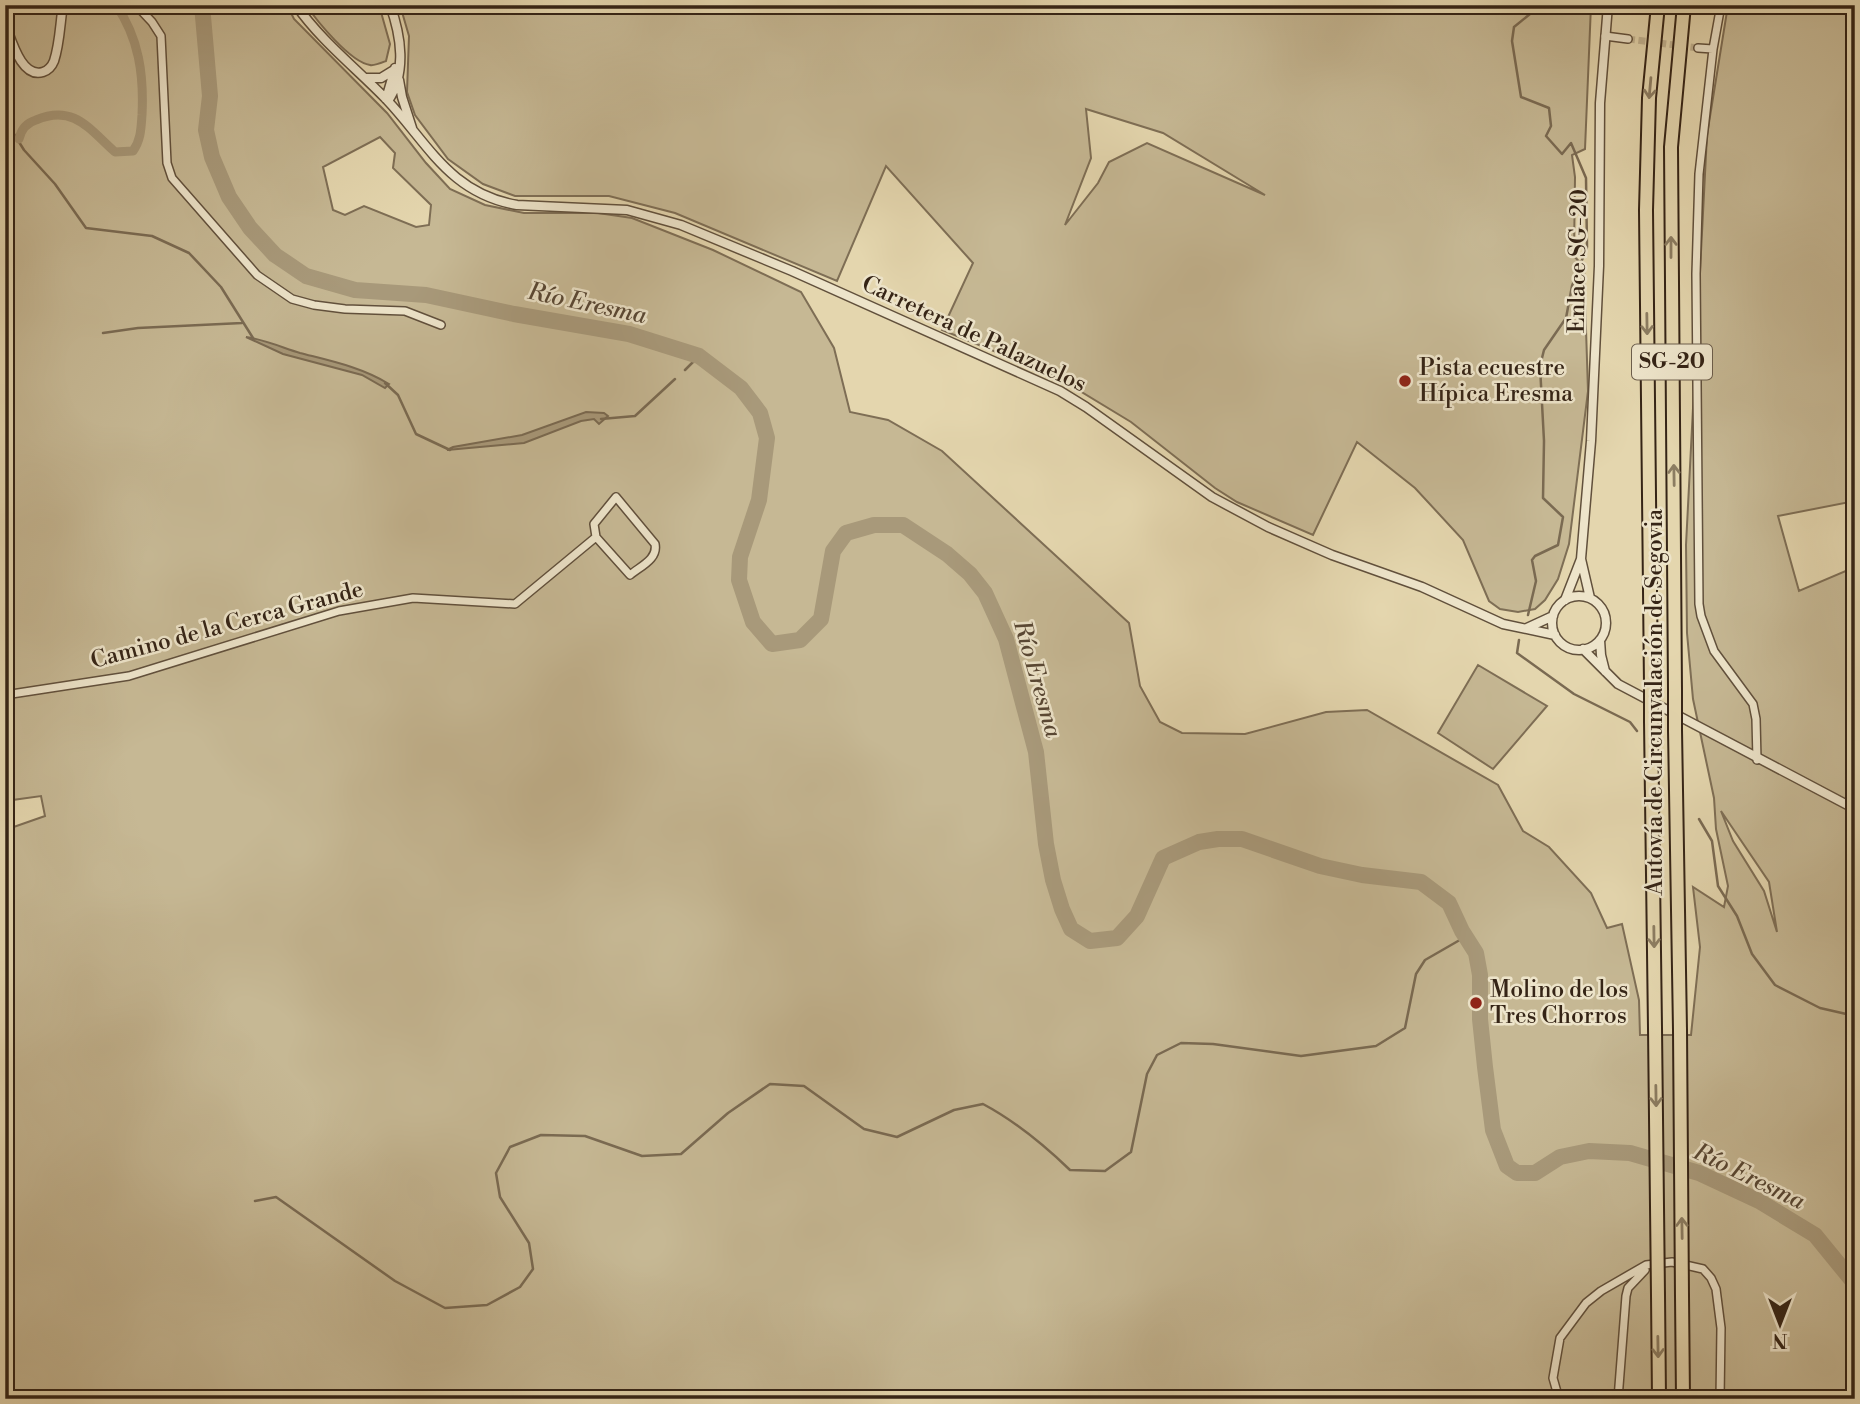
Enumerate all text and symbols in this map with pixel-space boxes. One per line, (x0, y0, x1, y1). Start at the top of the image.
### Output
one-way arrow (1643, 76, 1656, 99)
street label: Enlace SG-20 (1563, 189, 1593, 333)
one-way arrow (1664, 236, 1678, 259)
street label: Carretera de Palazuelos (857, 270, 1091, 398)
water label: Río Eresma (524, 277, 650, 331)
one-way arrow (1641, 312, 1654, 335)
road number: SG-20 (1632, 344, 1712, 380)
place label: Pista ecuestre Hípica Eresma (1419, 354, 1573, 408)
marker: Pista ecuestre Hípica Eresma (1397, 373, 1413, 389)
one-way arrow (1667, 464, 1681, 487)
street label: Autovía de Circunvalación de Segovia (1641, 508, 1669, 896)
street label: Camino de la Cerca Grande (88, 575, 366, 675)
water label: Río Eresma (1006, 616, 1068, 742)
one-way arrow (1647, 925, 1661, 948)
place label: Molino de los Tres Chorros (1490, 976, 1628, 1030)
marker: Molino de los Tres Chorros (1468, 995, 1484, 1011)
one-way arrow (1649, 1084, 1663, 1107)
water label: Río Eresma (1687, 1137, 1810, 1217)
one-way arrow (1675, 1217, 1688, 1240)
north arrow (1744, 1288, 1814, 1358)
text: N (1772, 1328, 1788, 1352)
one-way arrow (1651, 1335, 1665, 1358)

